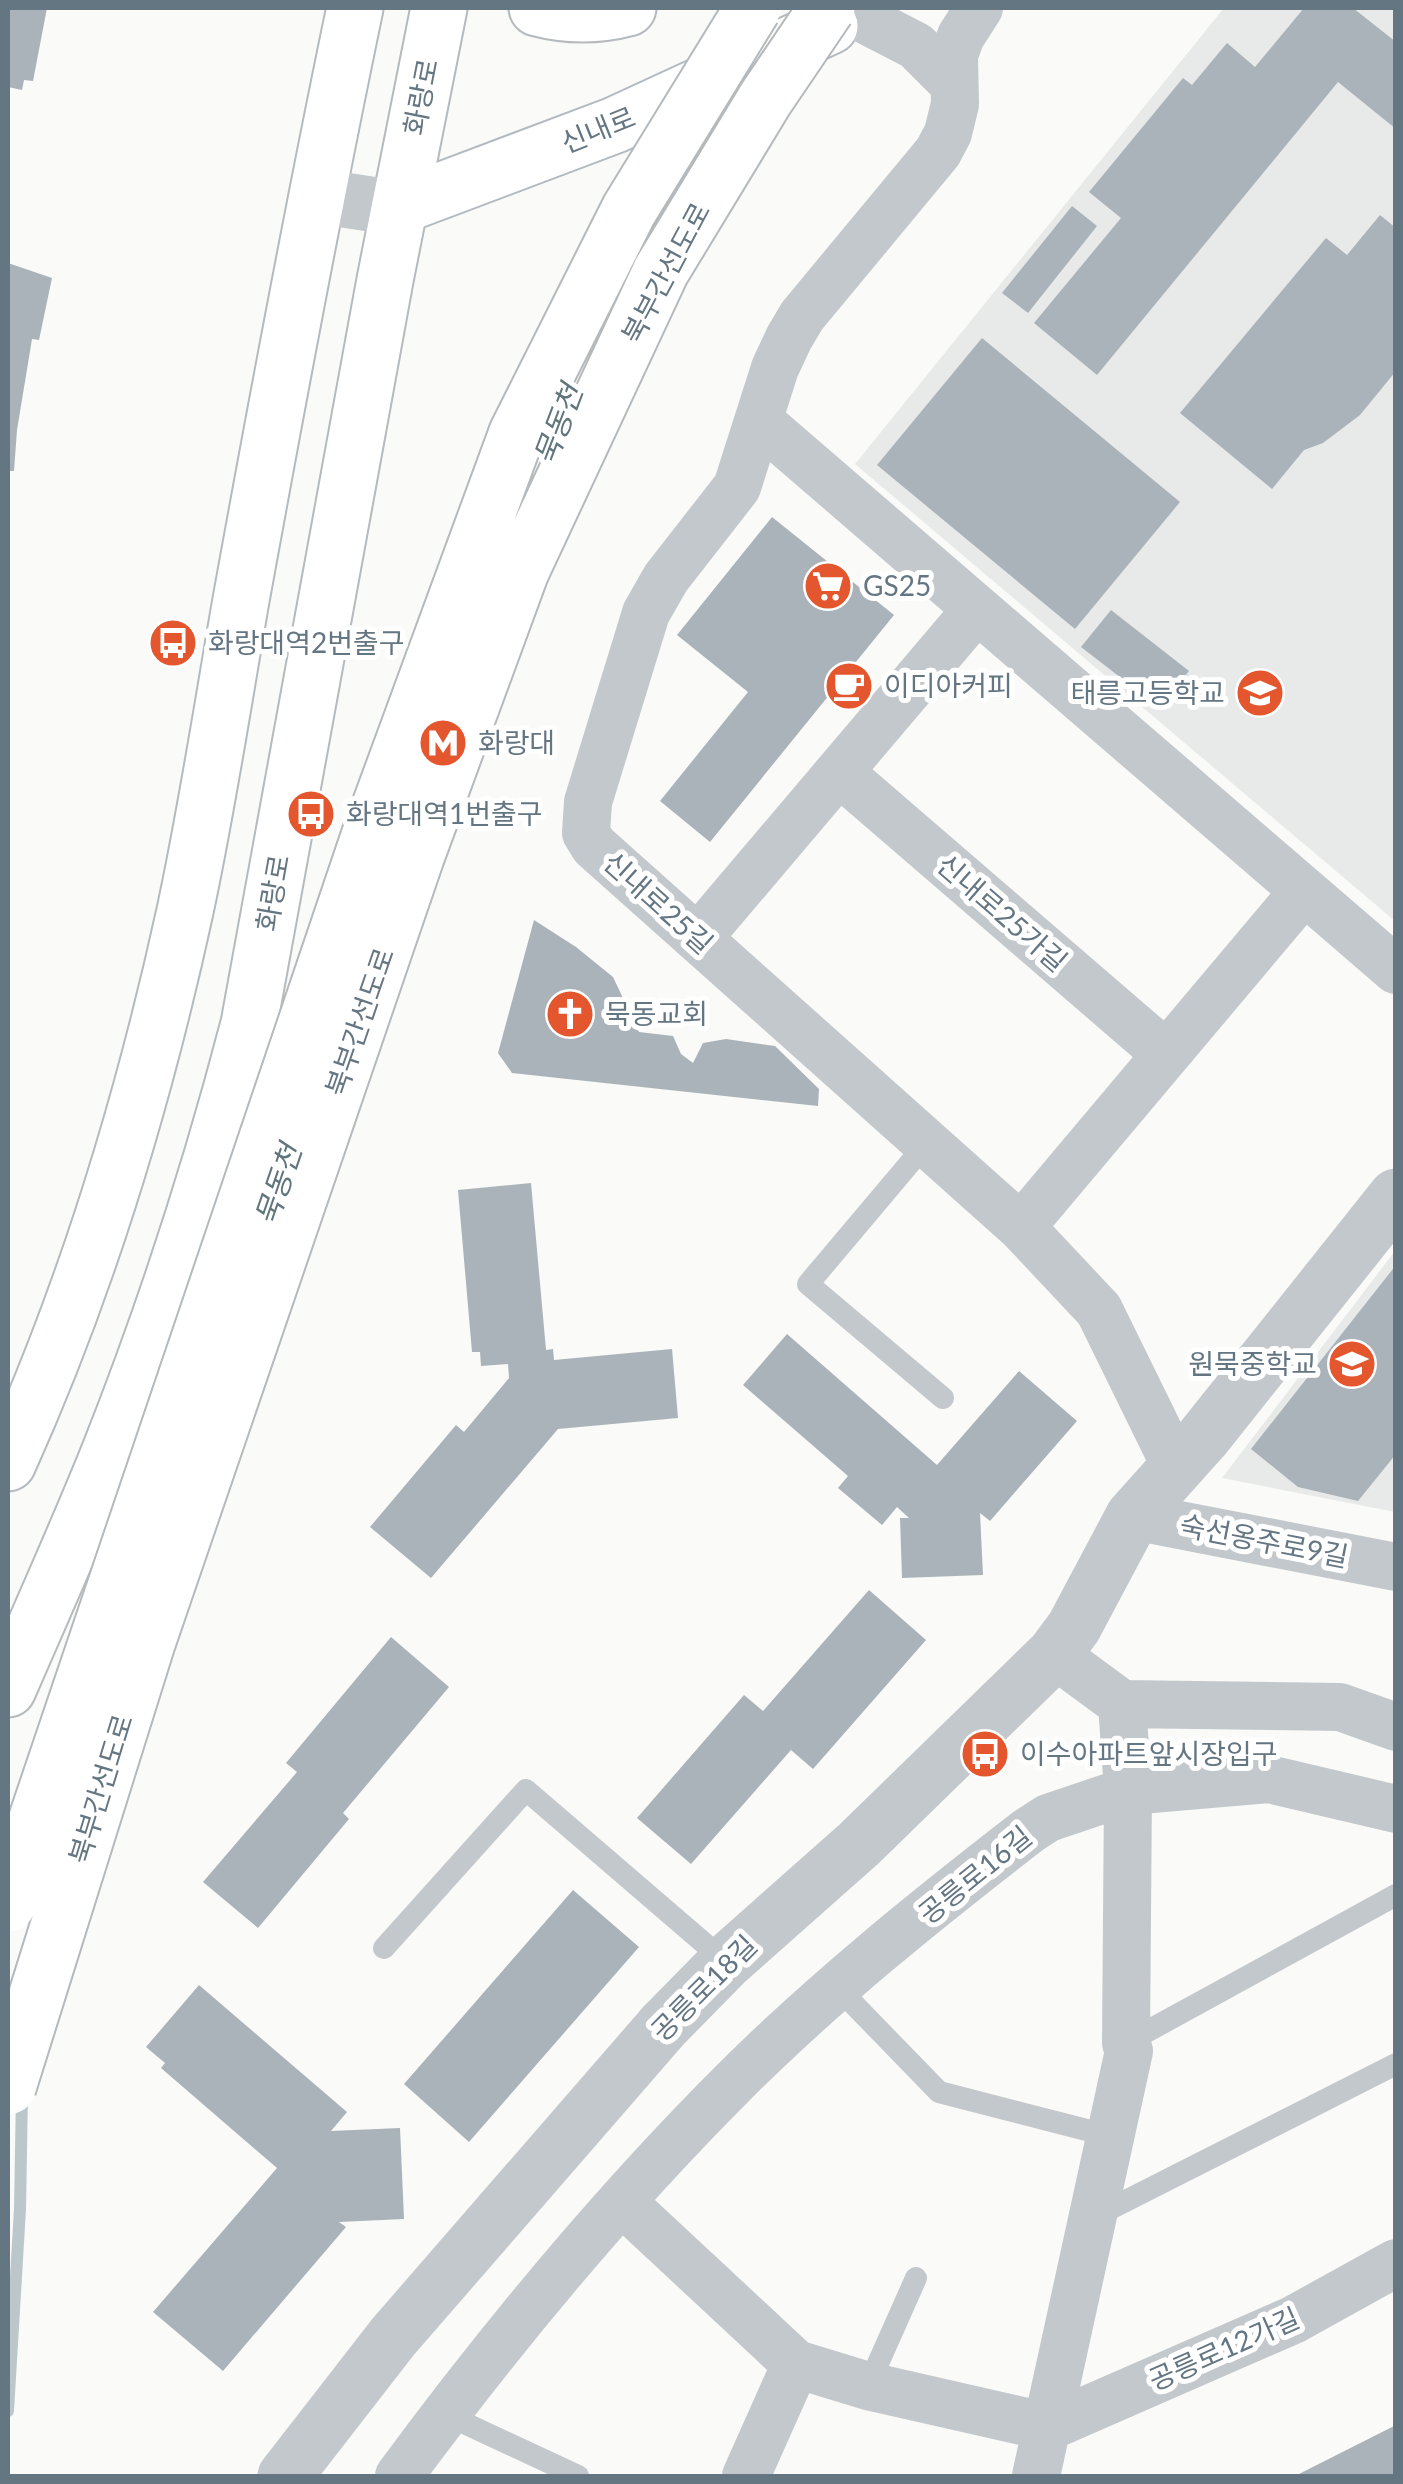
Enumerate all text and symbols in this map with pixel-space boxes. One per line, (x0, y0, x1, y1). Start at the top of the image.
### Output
street label: 화랑로 (396, 56, 444, 138)
street label: 신내로 (555, 99, 640, 159)
street label: 북부간선도로 (614, 196, 716, 349)
water label: 묵동천 (525, 376, 590, 469)
supermarket icon: GS25 (802, 560, 854, 612)
place label: GS25 (863, 568, 931, 602)
bus stop icon: 화랑대역2번출구 (147, 617, 199, 669)
place label: 화랑대역2번출구 (208, 625, 405, 659)
cafe icon: 이디아커피 (823, 660, 875, 712)
school or university icon: 태릉고등학교 (1234, 667, 1286, 719)
place label: 이디아커피 (884, 668, 1013, 702)
place label: 태릉고등학교 (1070, 675, 1225, 709)
metro station icon: 화랑대 (417, 717, 469, 769)
place label: 화랑대 (478, 725, 555, 759)
bus stop icon: 화랑대역1번출구 (285, 788, 337, 840)
place label: 화랑대역1번출구 (346, 796, 543, 830)
street label: 신내로25길 (597, 844, 720, 960)
street label: 신내로25가길 (931, 847, 1075, 978)
street label: 화랑로 (249, 852, 295, 934)
street label: 북부간선도로 (318, 943, 400, 1100)
church icon: 묵동교회 (544, 988, 596, 1040)
place label: 묵동교회 (605, 996, 708, 1030)
water label: 묵동천 (247, 1136, 309, 1229)
school or university icon: 원묵중학교 (1326, 1338, 1378, 1390)
place label: 원묵중학교 (1188, 1346, 1317, 1380)
street label: 숙선옹주로9길 (1177, 1507, 1351, 1573)
street label: 북부간선도로 (61, 1710, 139, 1868)
bus stop icon: 이수아파트앞시장입구 (959, 1728, 1011, 1780)
place label: 이수아파트앞시장입구 (1020, 1736, 1278, 1770)
street label: 공릉로16길 (911, 1818, 1038, 1930)
street label: 공릉로18길 (643, 1927, 763, 2047)
street label: 공릉로12가길 (1143, 2300, 1304, 2396)

